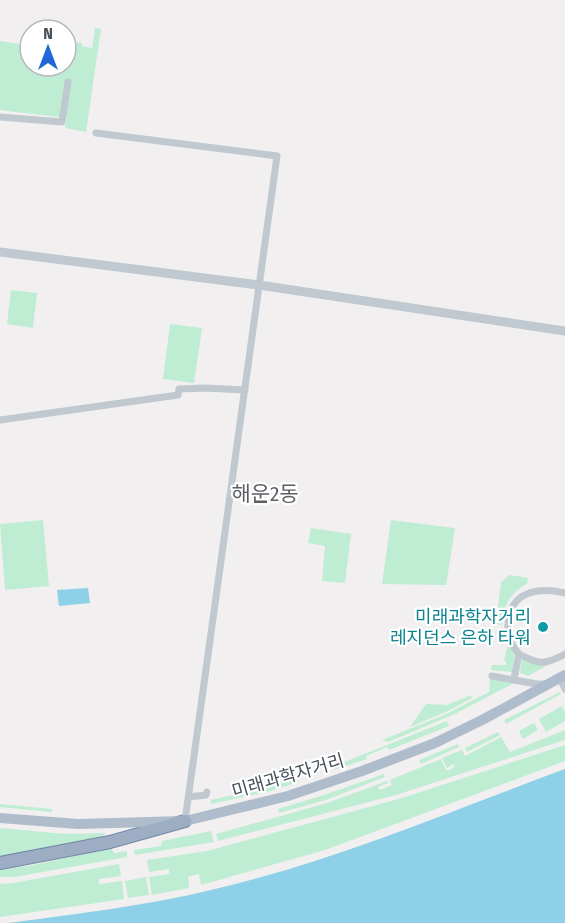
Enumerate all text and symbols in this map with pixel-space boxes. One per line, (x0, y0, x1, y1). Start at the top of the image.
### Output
north arrow (18, 18, 78, 78)
text: N (43, 24, 53, 43)
district label: 해운2동 (231, 481, 299, 507)
place label: 미래과학자거리 레지던스 은하 타워 (390, 606, 531, 649)
marker: 미래과학자거리 레지던스 은하 타워 (536, 620, 550, 634)
street label: 미래과학자거리 (229, 749, 347, 803)

